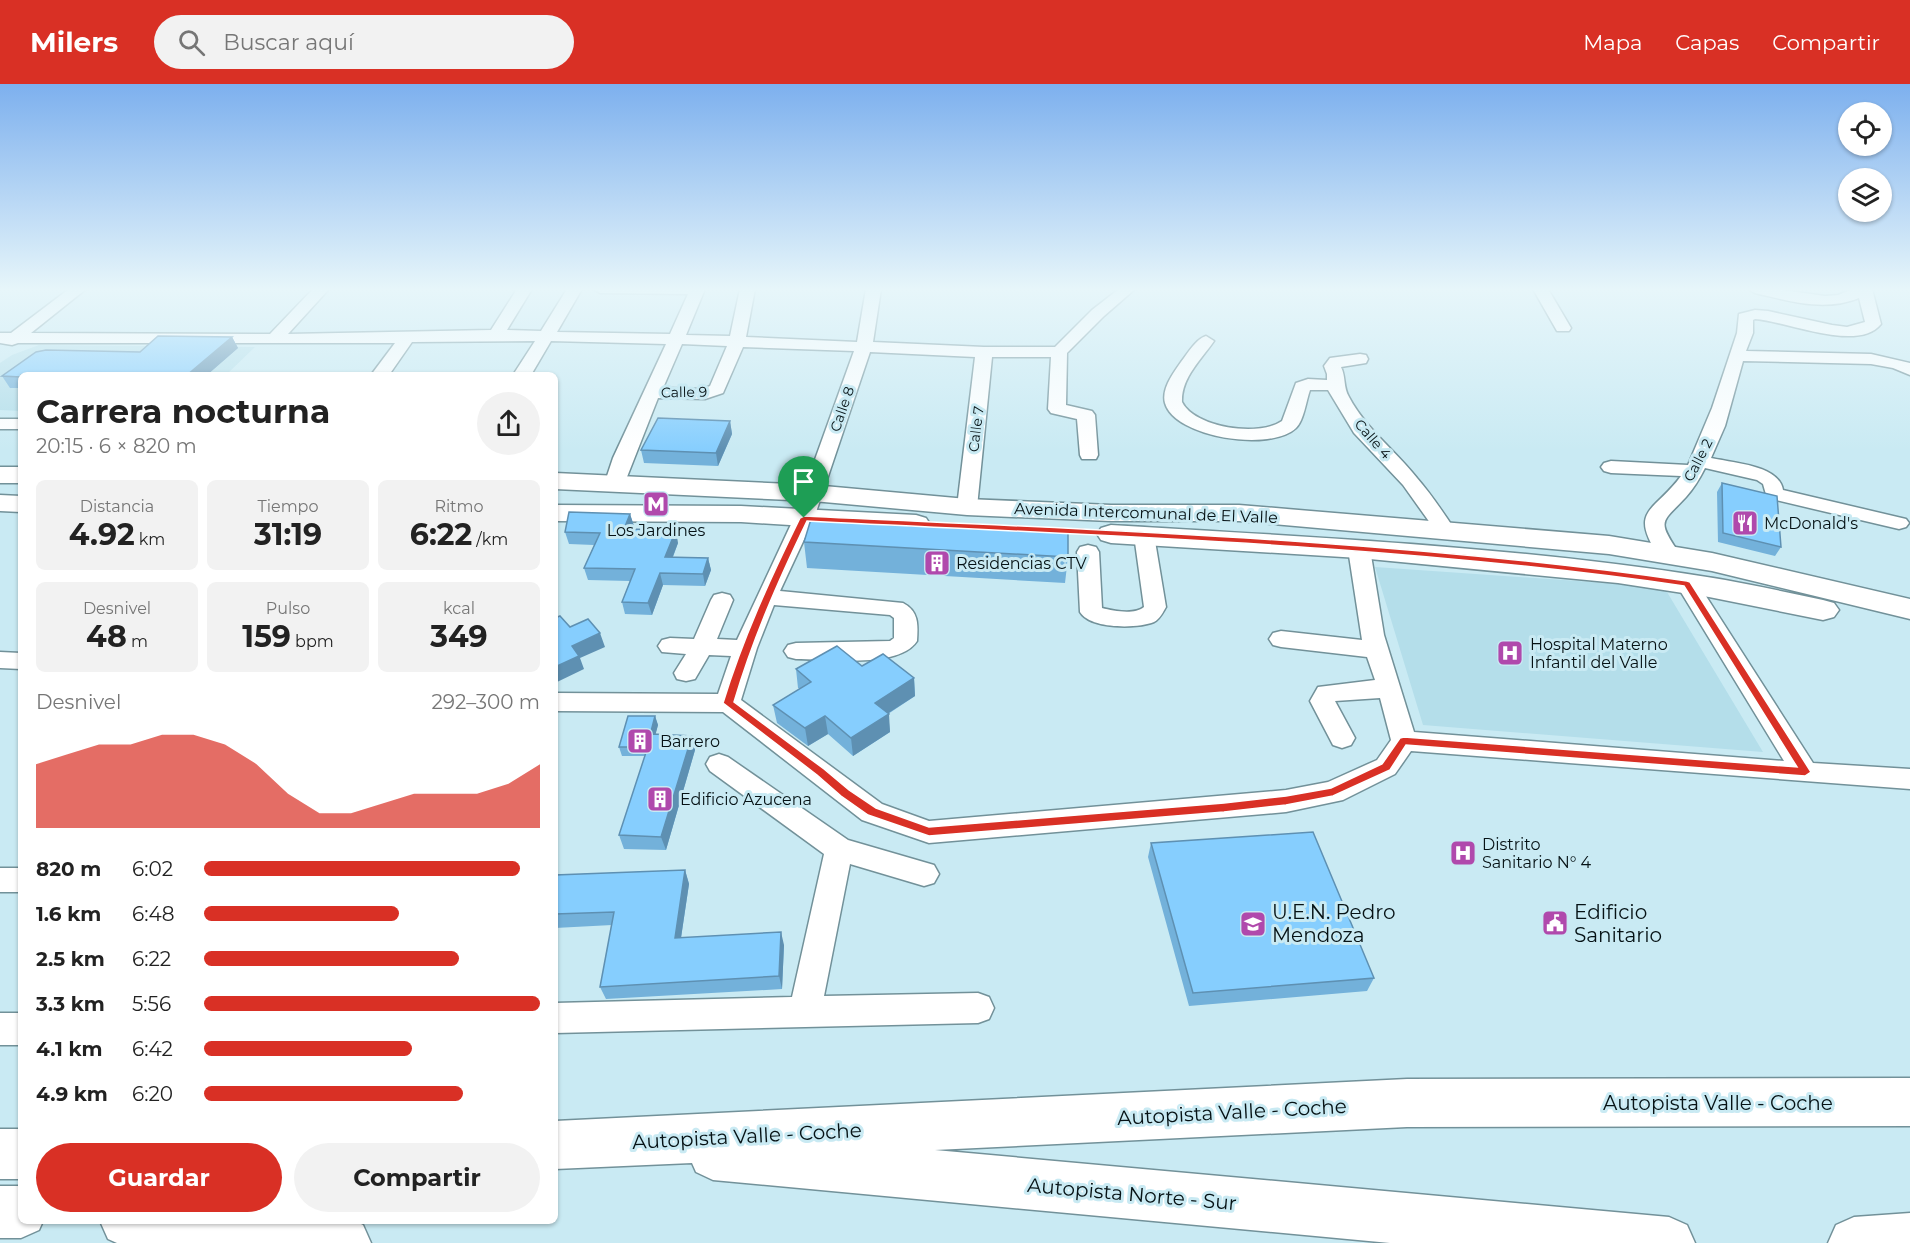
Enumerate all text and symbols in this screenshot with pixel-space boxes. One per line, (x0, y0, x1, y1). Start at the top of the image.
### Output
search box (154, 15, 574, 69)
text: Milers (30, 25, 118, 59)
icon: search (175, 26, 208, 59)
text: Buscar aquí (223, 29, 354, 56)
text: Mapa (1583, 30, 1642, 55)
text: Capas (1675, 30, 1739, 55)
text: Compartir (1772, 30, 1880, 55)
map controls (1838, 102, 1892, 222)
button: locate (1838, 102, 1892, 156)
button: layers (1838, 168, 1892, 222)
street label: Calle 9 (661, 383, 707, 401)
street label: Calle 8 (826, 384, 858, 434)
text: Carrera nocturna (36, 391, 330, 431)
button: share (477, 392, 540, 455)
street label: Calle 7 (964, 405, 988, 453)
street label: Calle 4 (1351, 415, 1396, 463)
text: 20:15 · 6 × 820 m (36, 434, 197, 458)
street label: Calle 2 (1680, 436, 1716, 484)
pin (778, 456, 829, 518)
icon: arrive (787, 465, 820, 498)
metro station icon: Los Jardines (641, 489, 671, 519)
text: Distancia (80, 497, 154, 516)
text: Tiempo (257, 497, 319, 516)
text: Ritmo (434, 497, 484, 516)
street label: Avenida Intercomunal de El Valle (1014, 499, 1278, 527)
restaurant icon: McDonald's (1730, 508, 1760, 538)
place label: McDonald's (1764, 514, 1858, 533)
text: 4.92 (69, 516, 135, 553)
text: 31:19 (254, 516, 322, 553)
text: 6:22 (410, 516, 472, 553)
place label: Los Jardines (607, 521, 705, 540)
text: km (135, 530, 165, 549)
text: /km (472, 530, 508, 549)
building icon: Residencias CTV (922, 548, 952, 578)
place label: Residencias CTV (956, 554, 1088, 573)
text: Desnivel (83, 599, 151, 618)
text: Pulso (266, 599, 310, 618)
text: kcal (443, 599, 475, 618)
text: 48 (86, 618, 127, 655)
text: 159 (242, 618, 291, 655)
text: 349 (430, 618, 488, 655)
text: m (127, 632, 148, 651)
text: bpm (291, 632, 334, 651)
place label: Hospital Materno Infantil del Valle (1530, 635, 1668, 672)
hospital icon: Hospital Materno Infantil del Valle (1495, 638, 1525, 668)
text: Desnivel (36, 690, 121, 714)
text: 292–300 m (431, 690, 540, 714)
building icon: Barrero (625, 726, 655, 756)
place label: Barrero (660, 732, 720, 751)
building icon: Edificio Azucena (645, 784, 675, 814)
place label: Edificio Azucena (680, 790, 812, 809)
place label: Distrito Sanitario N° 4 (1482, 835, 1592, 872)
hospital icon: Distrito Sanitario N° 4 (1448, 838, 1478, 868)
text: 820 m (36, 857, 101, 881)
text: 6:02 (132, 857, 173, 881)
place label: U.E.N. Pedro Mendoza (1272, 900, 1396, 947)
place label: Edificio Sanitario (1574, 900, 1662, 947)
text: 1.6 km (36, 902, 101, 926)
text: 6:48 (132, 902, 175, 926)
public building icon: Edificio Sanitario (1540, 908, 1570, 938)
school or university icon: U.E.N. Pedro Mendoza (1238, 909, 1268, 939)
text: 2.5 km (36, 947, 105, 971)
text: 6:22 (132, 947, 171, 971)
text: 3.3 km (36, 992, 105, 1016)
text: 5:56 (132, 992, 171, 1016)
text: 4.1 km (36, 1037, 103, 1061)
text: 6:42 (132, 1037, 173, 1061)
text: 4.9 km (36, 1082, 108, 1106)
text: 6:20 (132, 1082, 173, 1106)
street label: Autopista Valle - Coche (1603, 1091, 1833, 1115)
street label: Autopista Valle - Coche (1117, 1094, 1347, 1130)
street label: Autopista Valle - Coche (632, 1118, 862, 1154)
button: Guardar (36, 1143, 282, 1212)
button: Compartir (294, 1143, 540, 1212)
street label: Autopista Norte - Sur (1026, 1173, 1238, 1215)

